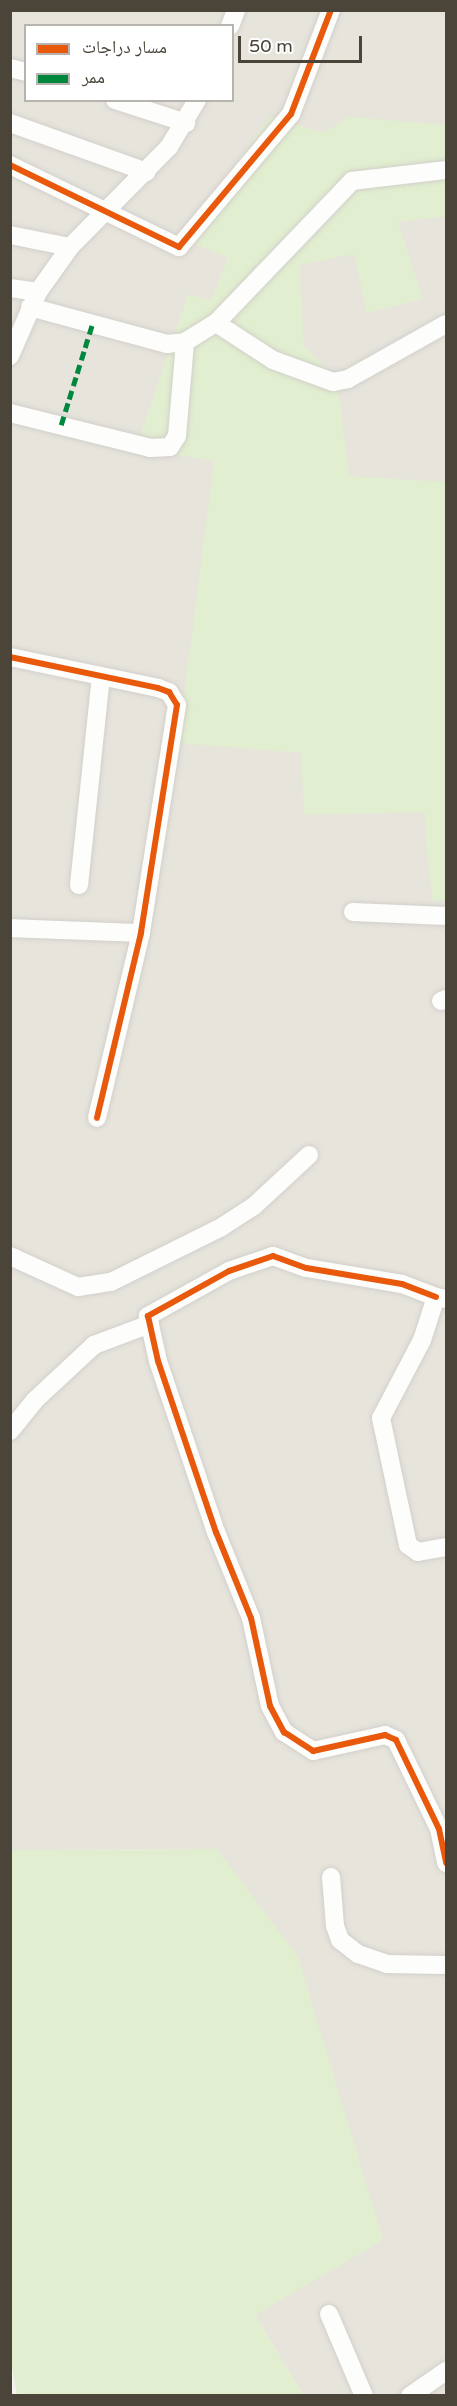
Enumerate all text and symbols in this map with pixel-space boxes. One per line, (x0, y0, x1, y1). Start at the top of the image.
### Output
legend (24, 24, 234, 102)
scale bar (241, 24, 366, 62)
text: 50 m (249, 35, 293, 57)
text: مسار دراجات (82, 36, 167, 58)
text: ممر (82, 66, 105, 88)

